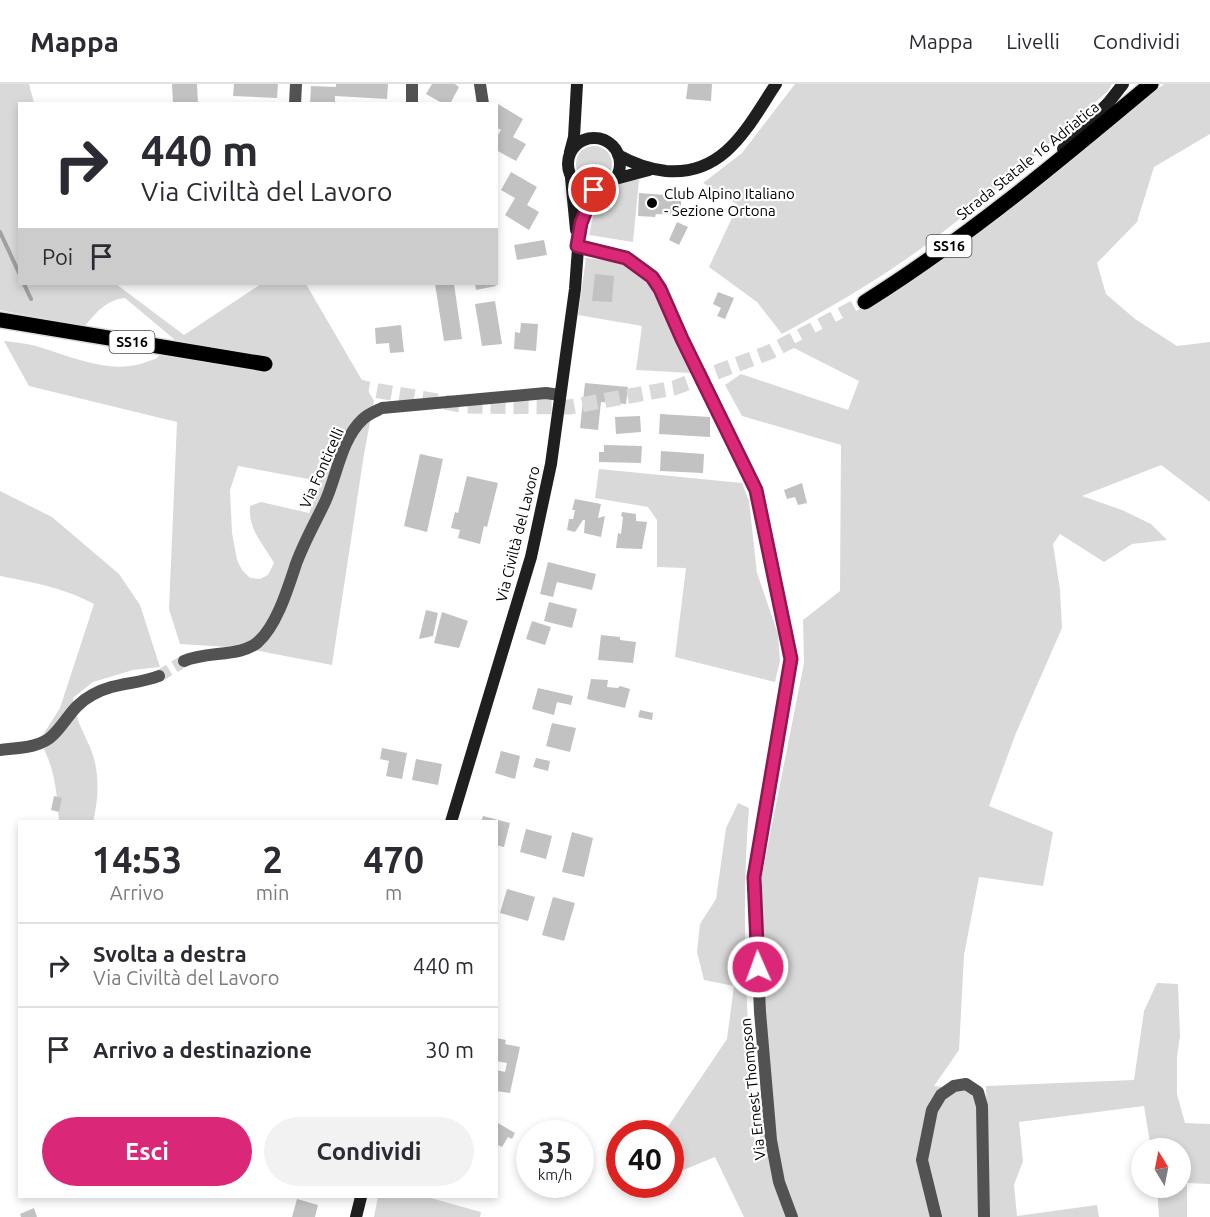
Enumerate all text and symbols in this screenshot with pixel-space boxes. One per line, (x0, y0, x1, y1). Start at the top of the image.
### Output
text: Mappa (30, 26, 119, 57)
text: Mappa (909, 29, 973, 53)
text: Livelli (1006, 29, 1060, 53)
text: Condividi (1093, 29, 1180, 53)
street label: Strada Statale 16 Adriatica (953, 98, 1102, 223)
icon: right (42, 126, 120, 204)
text: 440 m (141, 127, 258, 174)
pin (568, 164, 619, 215)
icon: arrive (577, 173, 610, 206)
text: Via Civiltà del Lavoro (141, 176, 393, 206)
place label: Club Alpino Italiano - Sezione Ortona (664, 185, 795, 219)
marker: Club Alpino Italiano - Sezione Ortona (645, 196, 659, 210)
road number: SS16 (926, 235, 972, 257)
icon: arrive (85, 240, 118, 273)
text: Poi (42, 244, 73, 269)
road number: SS16 (110, 331, 154, 353)
street label: Via Fonticelli (296, 425, 347, 511)
street label: Via Civiltà del Lavoro (492, 464, 543, 604)
text: 14:53 (92, 839, 182, 880)
text: 2 (262, 839, 283, 880)
text: 470 (363, 839, 424, 880)
text: Arrivo (110, 881, 164, 904)
text: min (256, 881, 289, 904)
text: m (385, 881, 402, 904)
position arrow (726, 935, 790, 999)
text: Svolta a destra (93, 941, 247, 966)
icon: right (42, 949, 75, 982)
text: 440 m (413, 953, 474, 978)
text: Via Civiltà del Lavoro (93, 966, 279, 989)
street label: Via Ernest Thompson (737, 1017, 768, 1161)
icon: arrive (42, 1033, 75, 1066)
text: Arrivo a destinazione (93, 1037, 312, 1062)
text: 30 m (425, 1037, 474, 1062)
button: Esci (42, 1117, 252, 1186)
button: Condividi (264, 1117, 474, 1186)
speed limit sign: 40 (606, 1120, 684, 1198)
text: 35 (538, 1135, 572, 1169)
north arrow (1131, 1138, 1191, 1198)
map controls (1131, 1138, 1191, 1198)
text: km/h (538, 1166, 572, 1183)

